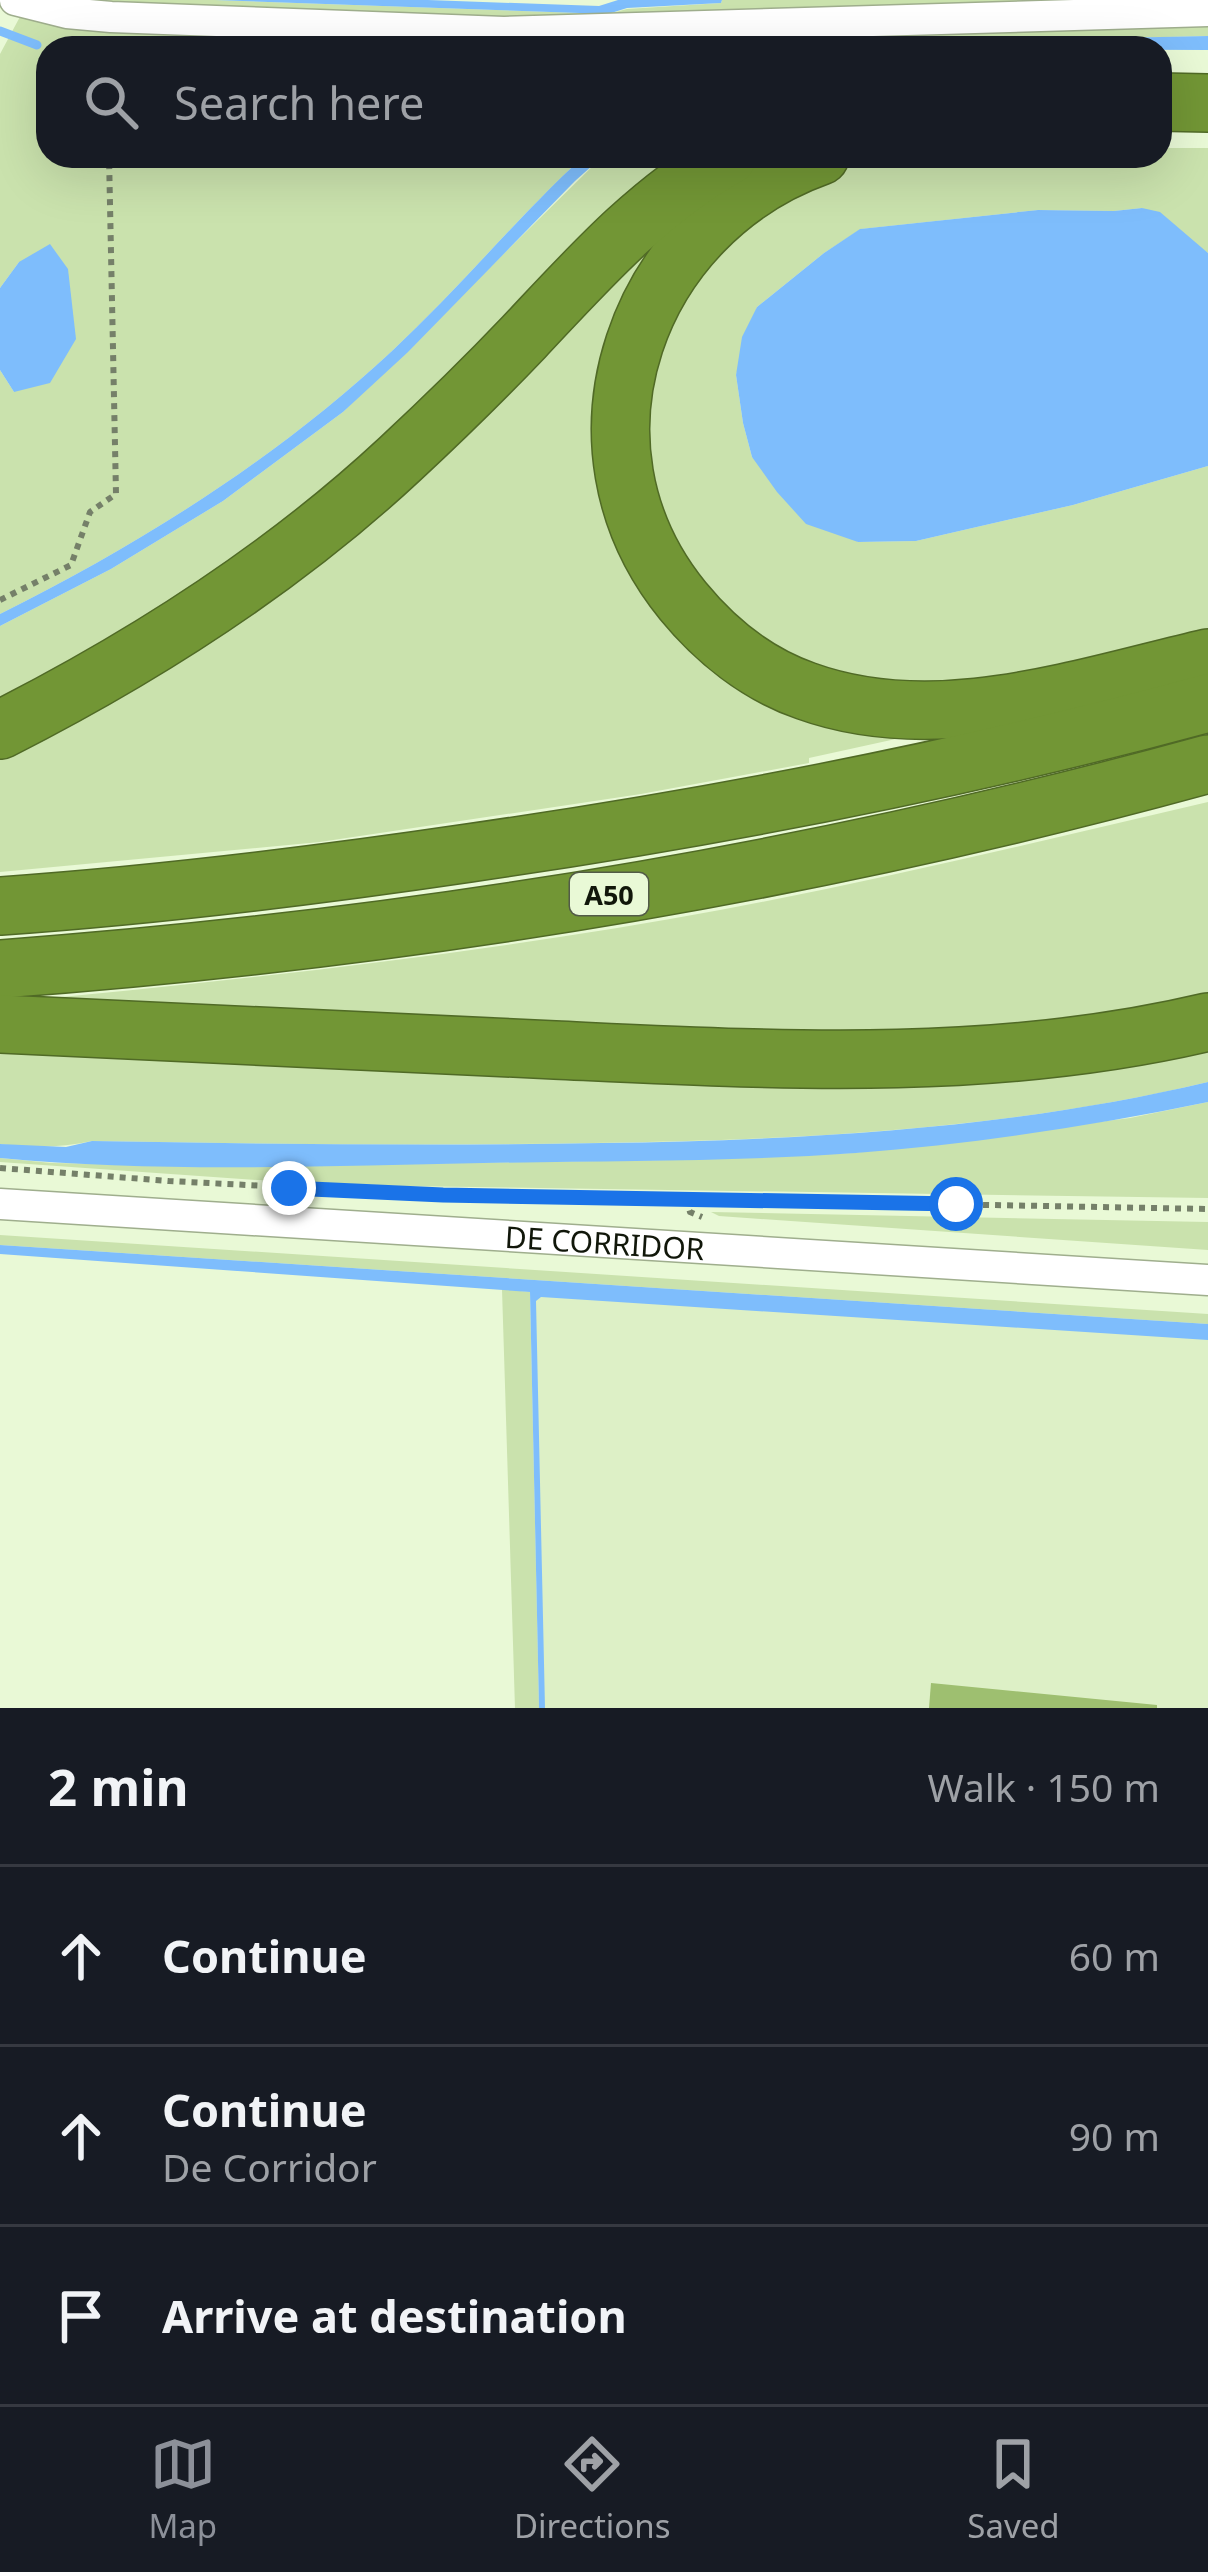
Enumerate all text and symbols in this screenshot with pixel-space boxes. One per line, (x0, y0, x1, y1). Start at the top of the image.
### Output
search box (36, 36, 1172, 168)
icon: search (78, 69, 144, 135)
text: Search here (174, 72, 424, 133)
road number: A50 (570, 873, 648, 915)
route end (262, 1161, 316, 1215)
route start (929, 1177, 983, 1231)
street label: DE CORRIDOR (504, 1215, 706, 1269)
text: 2 min (48, 1751, 189, 1821)
text: Walk · 150 m (927, 1760, 1160, 1813)
icon: ahead (48, 1923, 114, 1989)
text: Continue (162, 1925, 367, 1986)
text: 60 m (1069, 1929, 1160, 1982)
text: Continue (162, 2079, 367, 2140)
icon: ahead (48, 2103, 114, 2169)
text: 90 m (1069, 2109, 1160, 2162)
text: De Corridor (162, 2140, 377, 2193)
icon: arrive (48, 2283, 114, 2349)
text: Arrive at destination (162, 2285, 627, 2346)
tab: Map (148, 2431, 217, 2548)
tab: Directions (514, 2431, 671, 2548)
tab: Saved (967, 2431, 1060, 2548)

